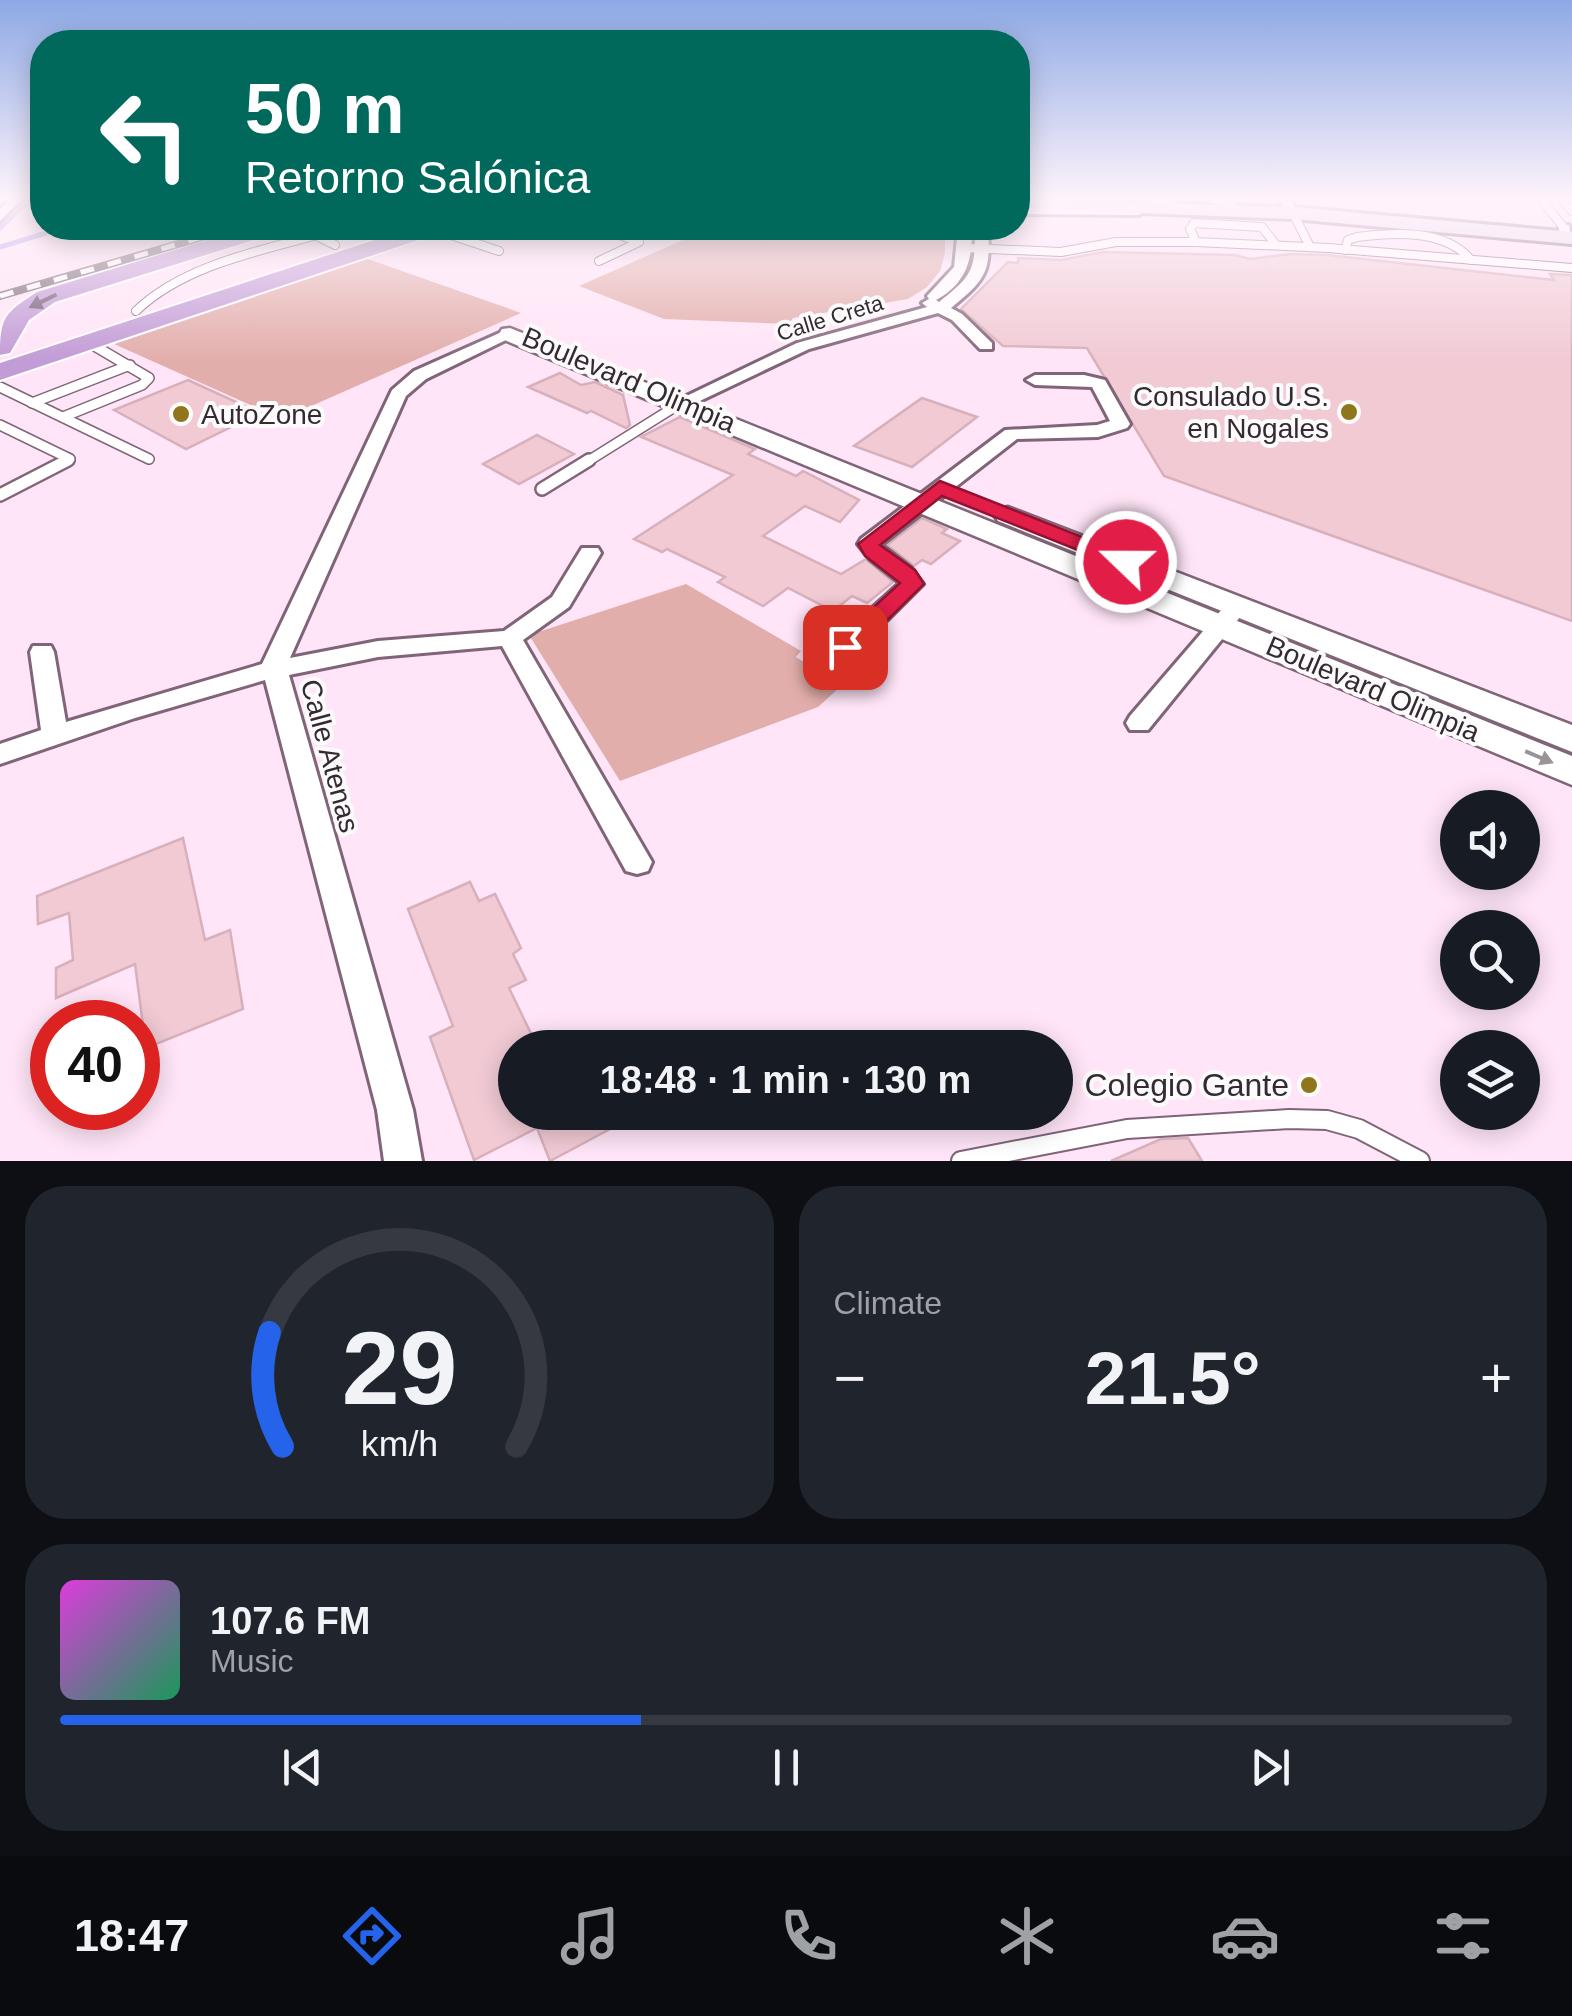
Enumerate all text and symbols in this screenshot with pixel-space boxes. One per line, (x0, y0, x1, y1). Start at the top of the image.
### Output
icon: left (80, 70, 210, 200)
text: 50 m (245, 70, 405, 148)
text: Retorno Salónica (245, 152, 590, 203)
street label: Calle Creta (774, 290, 887, 346)
one-way arrow (28, 292, 57, 309)
street label: Boulevard Olimpia (518, 321, 741, 439)
place label: Consulado U.S. en Nogales (1133, 381, 1329, 444)
place label: AutoZone (201, 399, 322, 430)
marker: Consulado U.S. en Nogales (1338, 401, 1360, 423)
marker: AutoZone (170, 403, 192, 425)
position arrow (1074, 510, 1178, 614)
pin (803, 605, 888, 690)
icon: arrive (818, 620, 873, 675)
street label: Boulevard Olimpia (1262, 630, 1485, 748)
street label: Calle Atenas (295, 676, 365, 836)
one-way arrow (1524, 750, 1554, 766)
map controls (1440, 790, 1540, 1130)
button: sound (1440, 790, 1540, 890)
button: search (1440, 910, 1540, 1010)
speed limit sign: 40 (30, 1000, 160, 1130)
button: layers (1440, 1030, 1540, 1130)
text: 18:48 · 1 min · 130 m (600, 1059, 971, 1101)
place label: Colegio Gante (1084, 1067, 1289, 1103)
marker: Colegio Gante (1298, 1074, 1320, 1096)
text: Climate (834, 1285, 942, 1321)
text: 29 (341, 1310, 457, 1426)
text: 21.5° (1085, 1336, 1261, 1420)
text: − (834, 1347, 866, 1409)
text: + (1480, 1347, 1512, 1409)
text: km/h (361, 1424, 438, 1464)
text: 107.6 FM (210, 1600, 371, 1642)
text: Music (210, 1643, 294, 1679)
icon: previous (275, 1740, 330, 1795)
icon: pause (759, 1740, 814, 1795)
icon: next (1243, 1740, 1298, 1795)
icon: directions (337, 1901, 407, 1971)
icon: music (555, 1901, 625, 1971)
icon: phone (774, 1901, 844, 1971)
icon: climate (992, 1901, 1062, 1971)
icon: car (1210, 1901, 1280, 1971)
icon: filters (1428, 1901, 1498, 1971)
text: 18:47 (74, 1910, 189, 1961)

